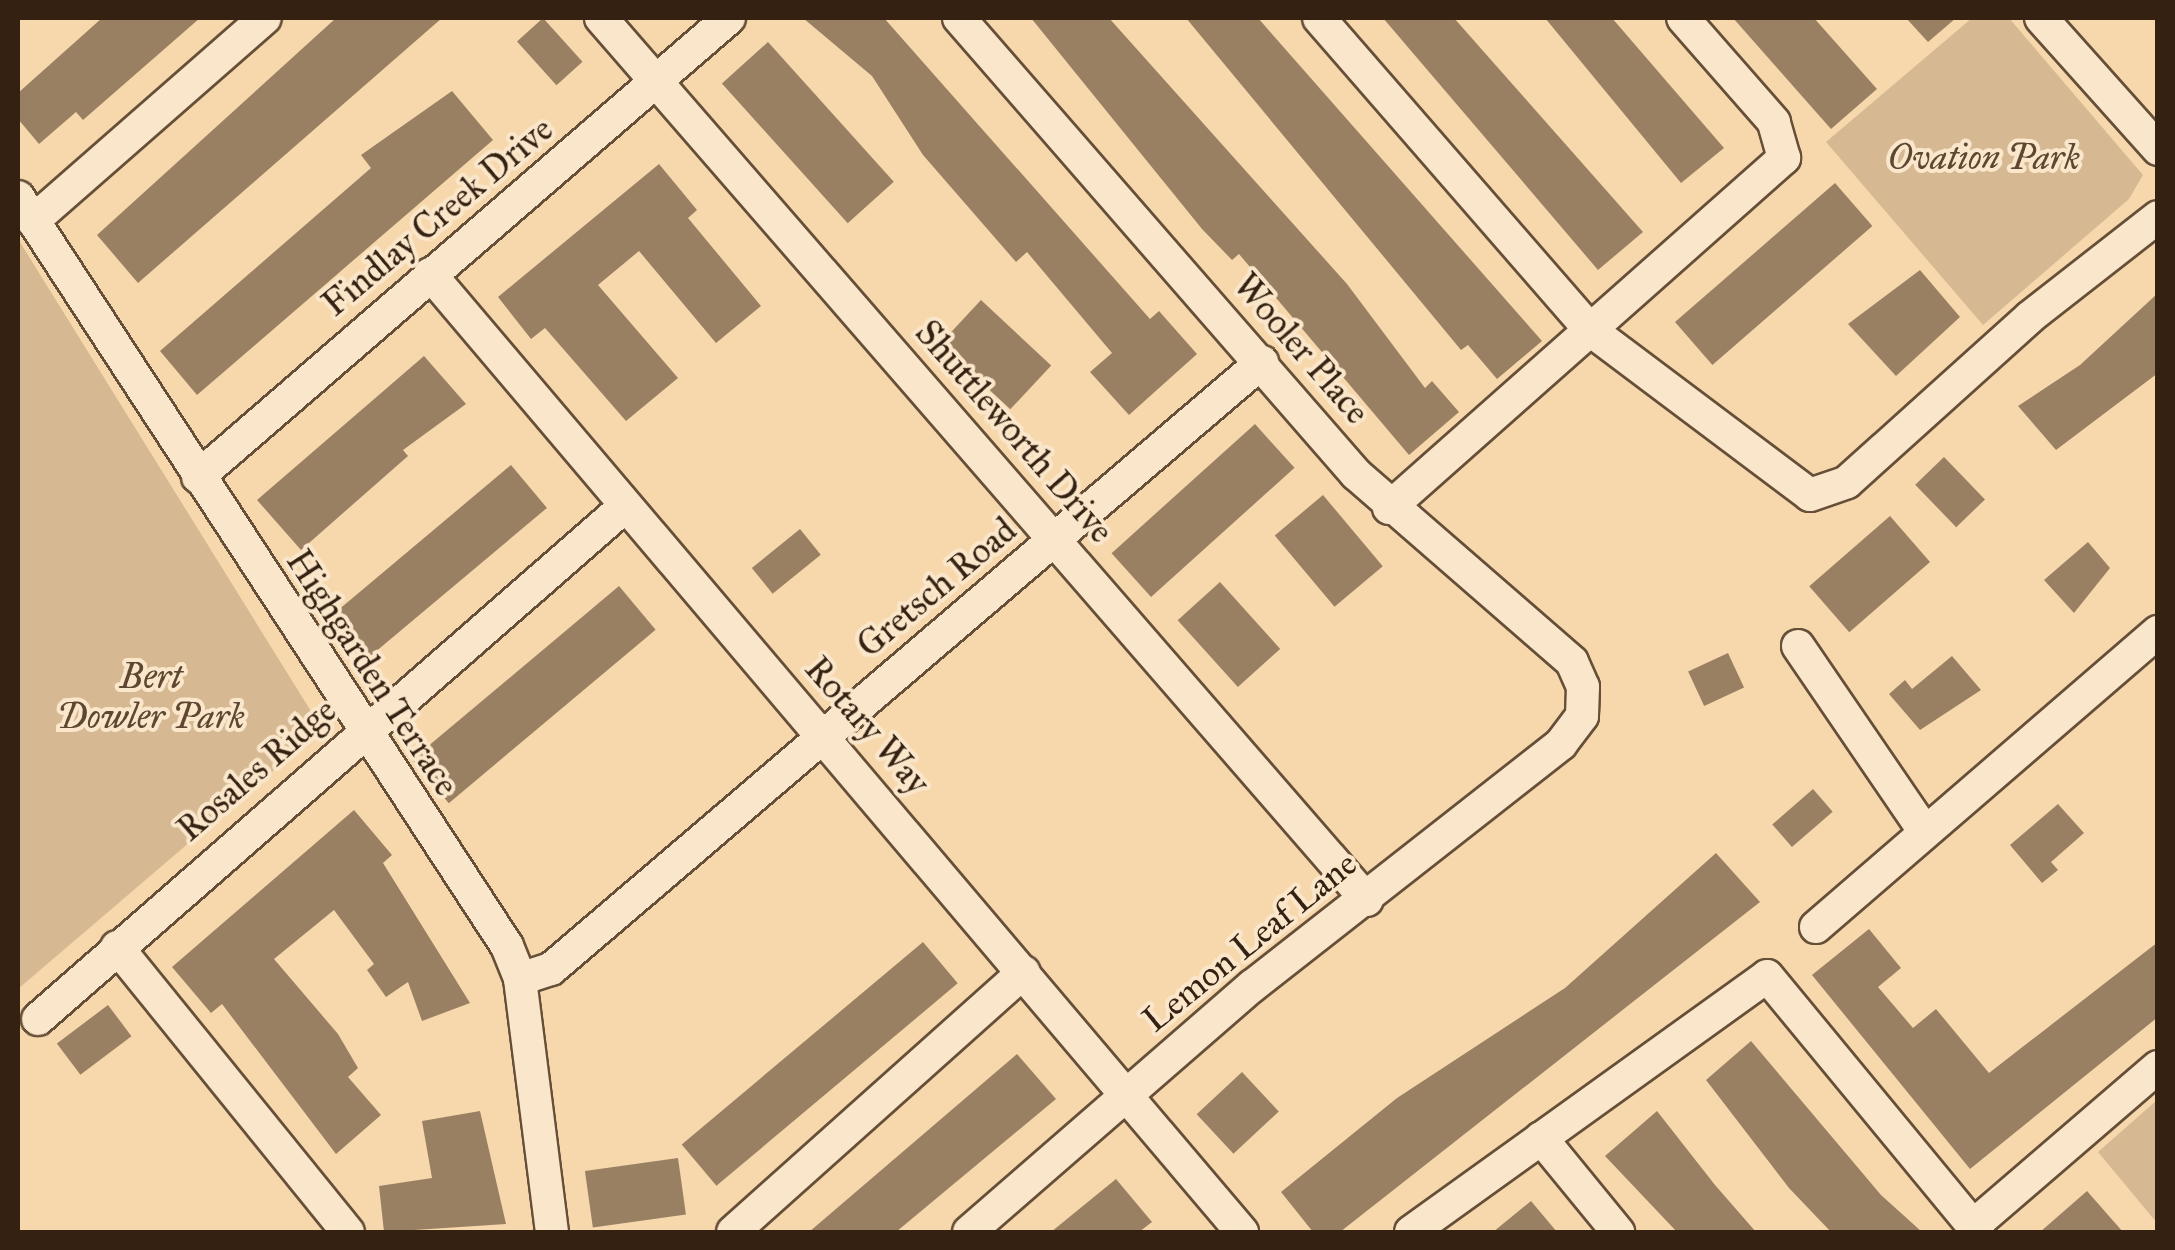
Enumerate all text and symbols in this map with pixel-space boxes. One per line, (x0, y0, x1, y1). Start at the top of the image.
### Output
street label: Findlay Creek Drive (314, 109, 562, 325)
park label: Ovation Park (1888, 137, 2080, 179)
street label: Wooler Place (1224, 265, 1378, 433)
street label: Shuttleworth Drive (906, 312, 1122, 552)
street label: Gretsch Road (849, 509, 1025, 667)
street label: Highgarden Terrace (277, 542, 467, 804)
street label: Rotary Way (796, 649, 938, 803)
park label: Bert Dowler Park (57, 656, 245, 738)
street label: Rosales Ridge (169, 690, 345, 850)
street label: Lemon Leaf Lane (1135, 843, 1365, 1041)

